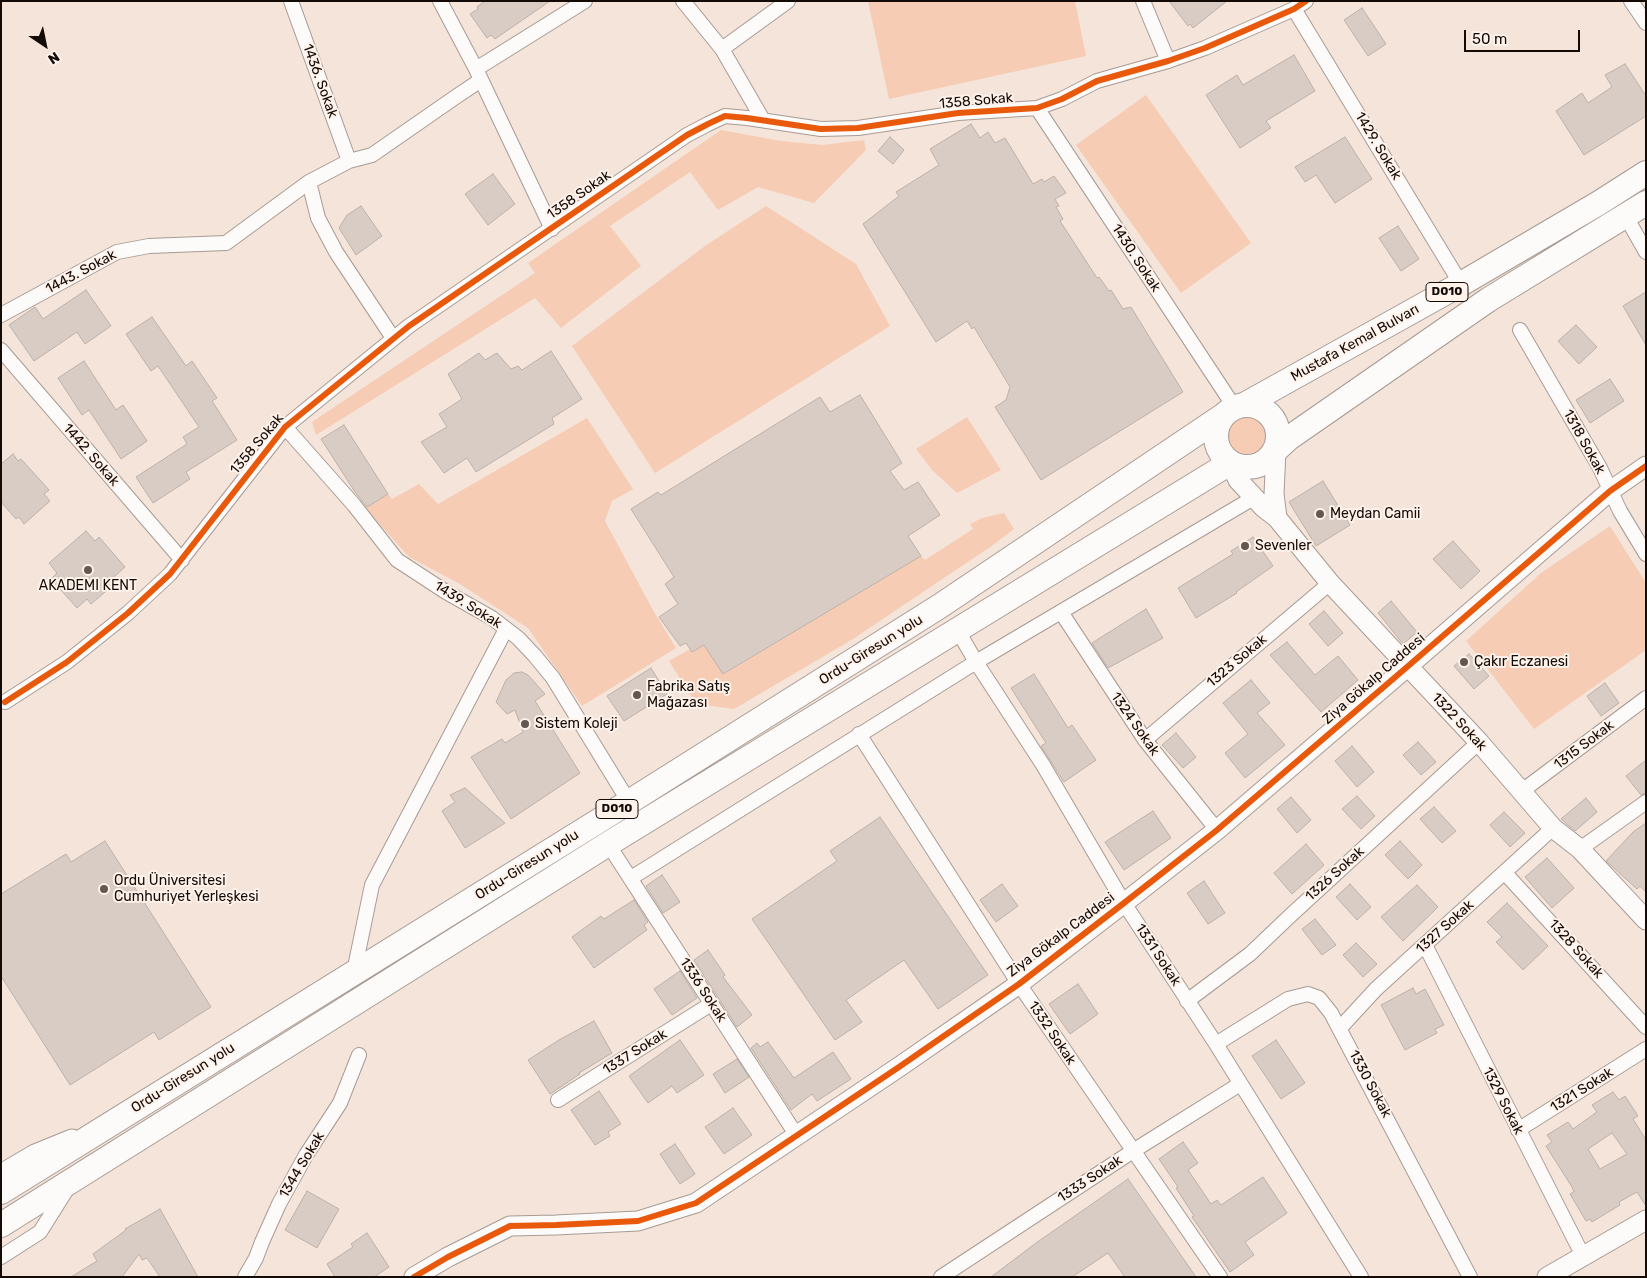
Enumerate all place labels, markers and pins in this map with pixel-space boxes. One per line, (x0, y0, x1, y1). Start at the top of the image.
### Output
place label: Meydan Camii (1330, 506, 1420, 522)
marker: Meydan Camii (1314, 508, 1326, 520)
place label: Sevenler (1255, 538, 1312, 554)
marker: Sevenler (1239, 540, 1251, 552)
marker: AKADEMI KENT (82, 564, 94, 576)
place label: AKADEMI KENT (39, 578, 137, 594)
place label: Çakır Eczanesi (1474, 654, 1568, 670)
marker: Çakır Eczanesi (1458, 656, 1470, 668)
place label: Fabrika Satış Mağazası (647, 679, 730, 712)
marker: Fabrika Satış Mağazası (631, 689, 643, 701)
place label: Sistem Koleji (535, 716, 618, 732)
marker: Sistem Koleji (519, 718, 531, 730)
place label: Ordu Üniversitesi Cumhuriyet Yerleşkesi (114, 873, 259, 906)
marker: Ordu Üniversitesi Cumhuriyet Yerleşkesi (98, 883, 110, 895)

